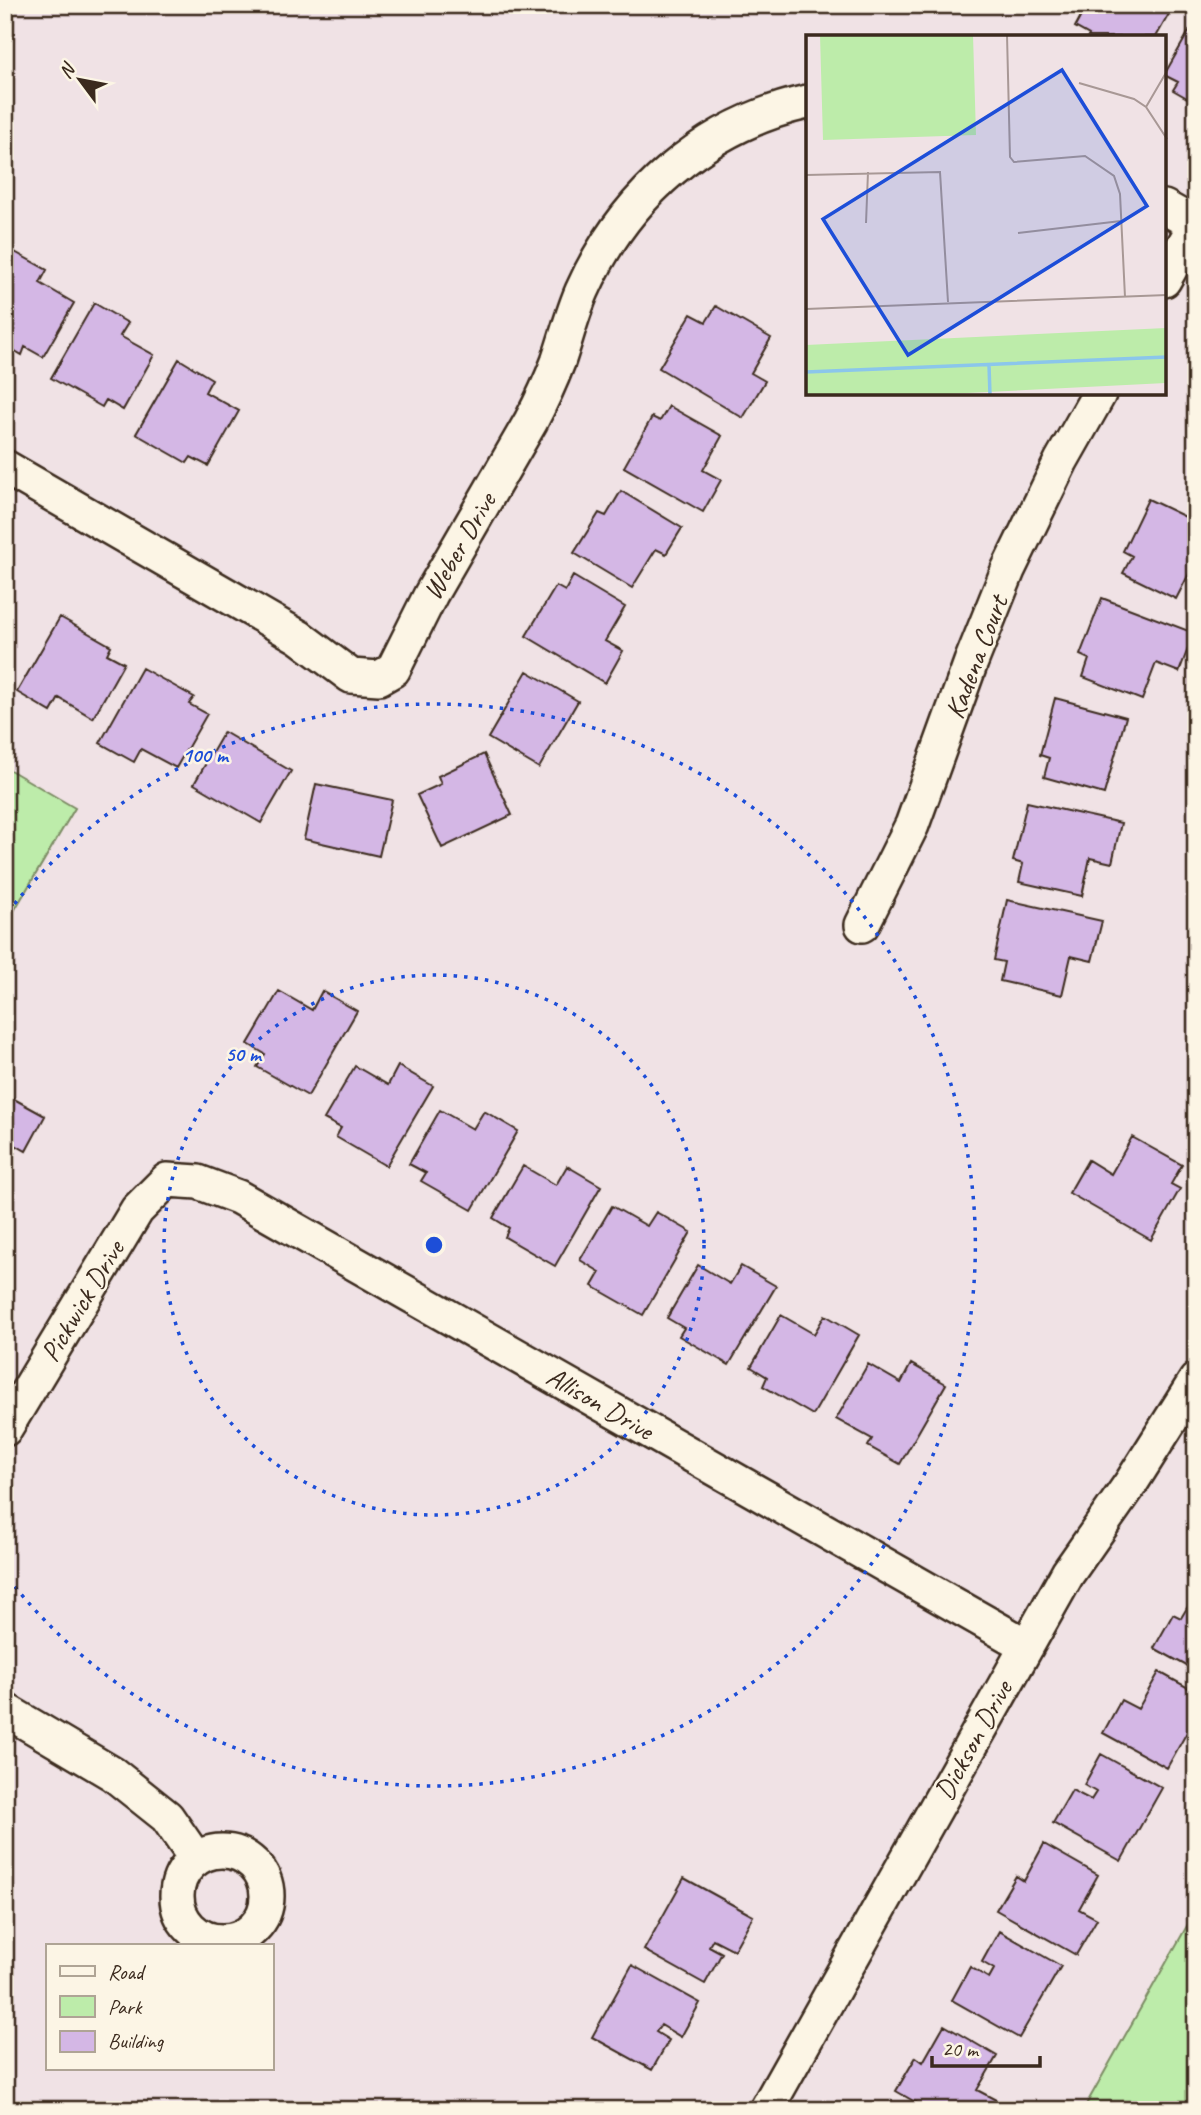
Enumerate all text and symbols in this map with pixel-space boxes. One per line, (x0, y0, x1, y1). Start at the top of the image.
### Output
inset map (806, 35, 1166, 396)
north arrow (46, 46, 116, 116)
text: N (53, 57, 81, 83)
street label: Weber Drive (414, 485, 504, 606)
street label: Kadena Court (937, 588, 1016, 723)
text: 100 m (182, 742, 230, 768)
text: 50 m (225, 1041, 263, 1067)
street label: Pickwick Drive (32, 1232, 133, 1368)
centre of rings (422, 1233, 446, 1257)
street label: Allison Drive (540, 1358, 661, 1448)
street label: Dickson Drive (926, 1673, 1021, 1806)
legend (46, 1944, 273, 2070)
text: Road (108, 1959, 147, 1985)
text: Park (108, 1994, 143, 2020)
scale bar (932, 2024, 1040, 2068)
text: Building (108, 2028, 165, 2054)
text: 20 m (942, 2036, 980, 2062)

